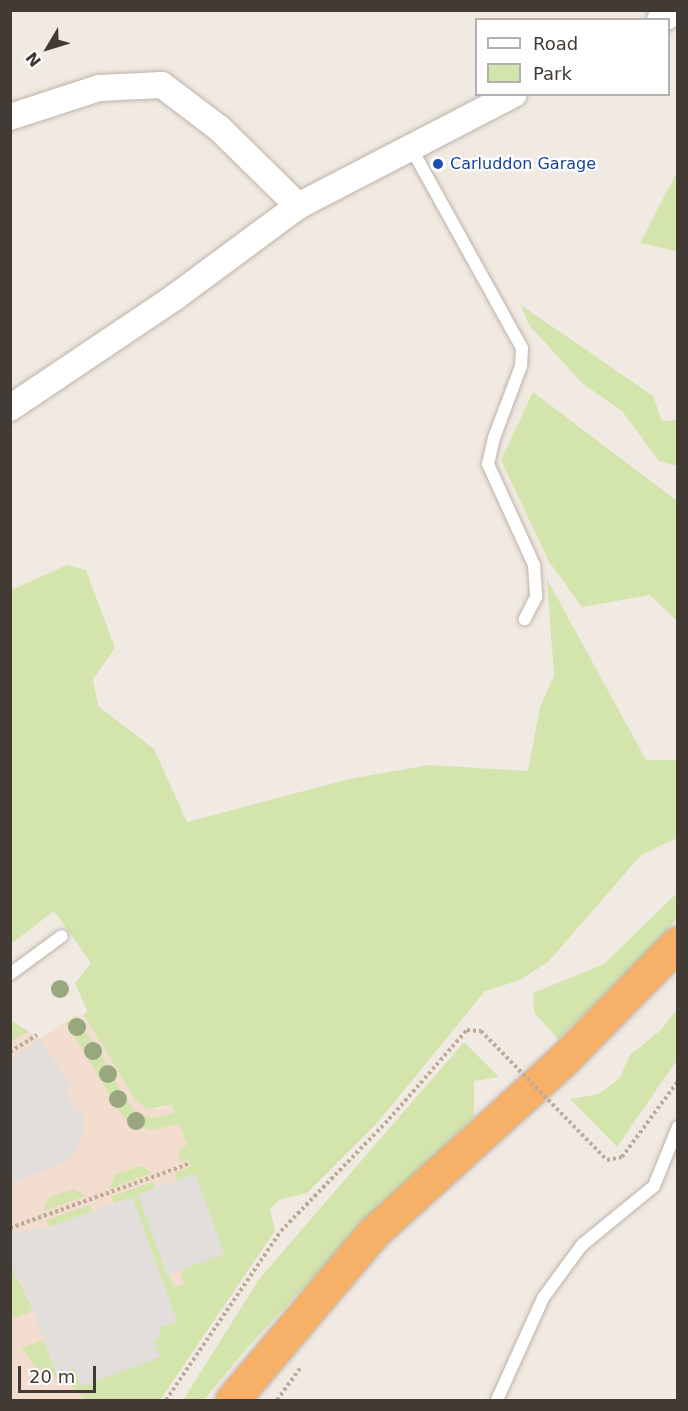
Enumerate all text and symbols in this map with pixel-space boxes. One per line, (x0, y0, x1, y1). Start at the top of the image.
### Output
north arrow (18, 18, 78, 78)
legend (475, 18, 670, 96)
text: Road (533, 33, 578, 54)
text: N (22, 48, 45, 71)
text: Park (533, 63, 572, 84)
place label: Carluddon Garage (450, 154, 596, 174)
marker: Carluddon Garage (431, 157, 445, 171)
scale bar (21, 1354, 99, 1392)
text: 20 m (29, 1366, 75, 1387)

